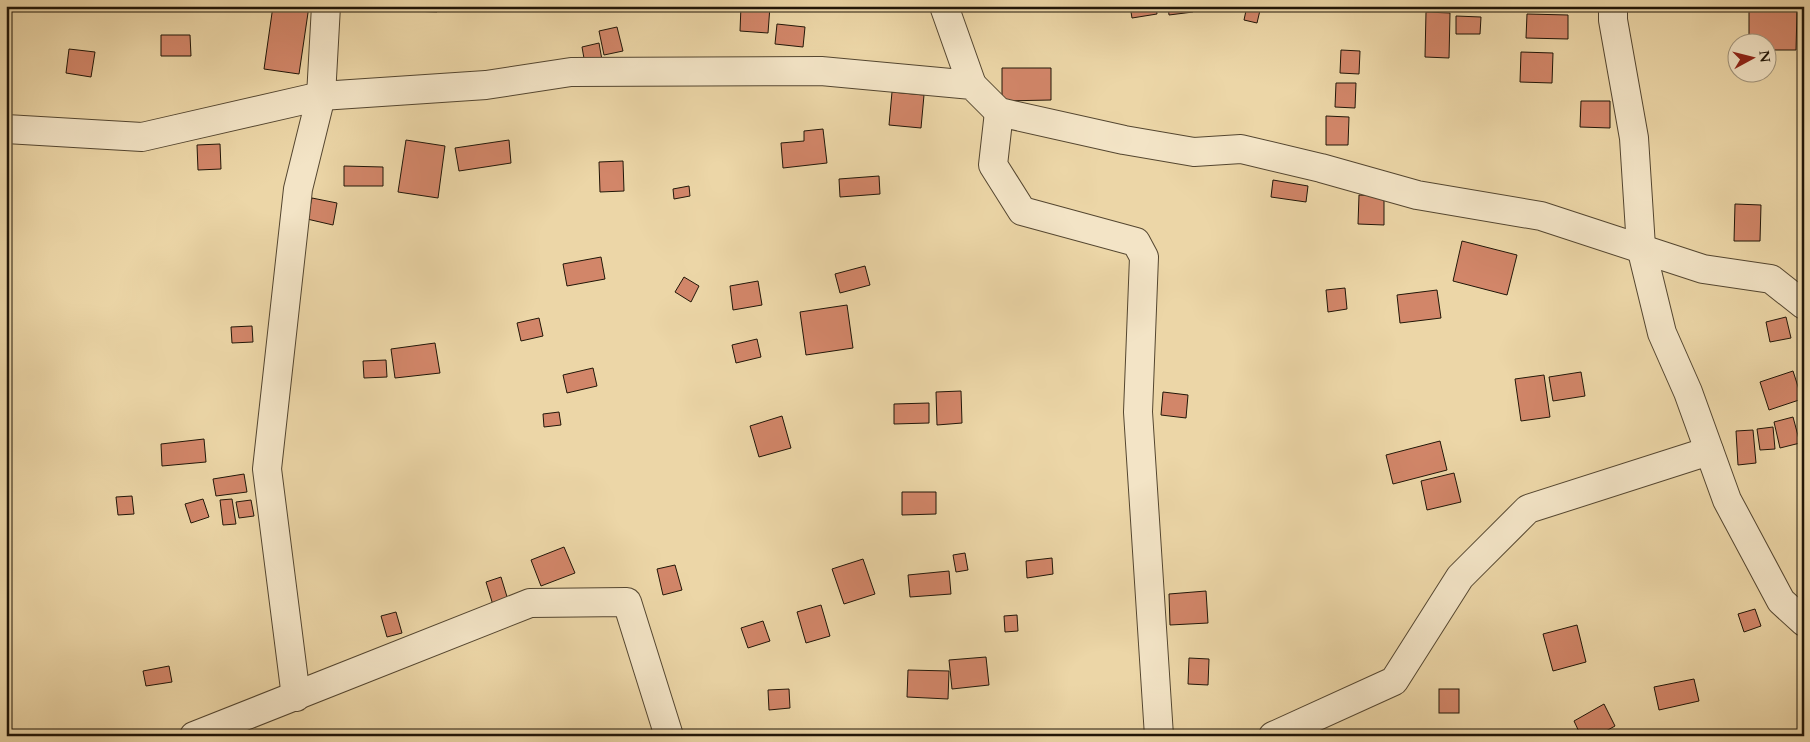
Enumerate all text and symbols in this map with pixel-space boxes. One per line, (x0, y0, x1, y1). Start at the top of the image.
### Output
north arrow (1728, 32, 1778, 82)
text: N (1754, 49, 1775, 64)

